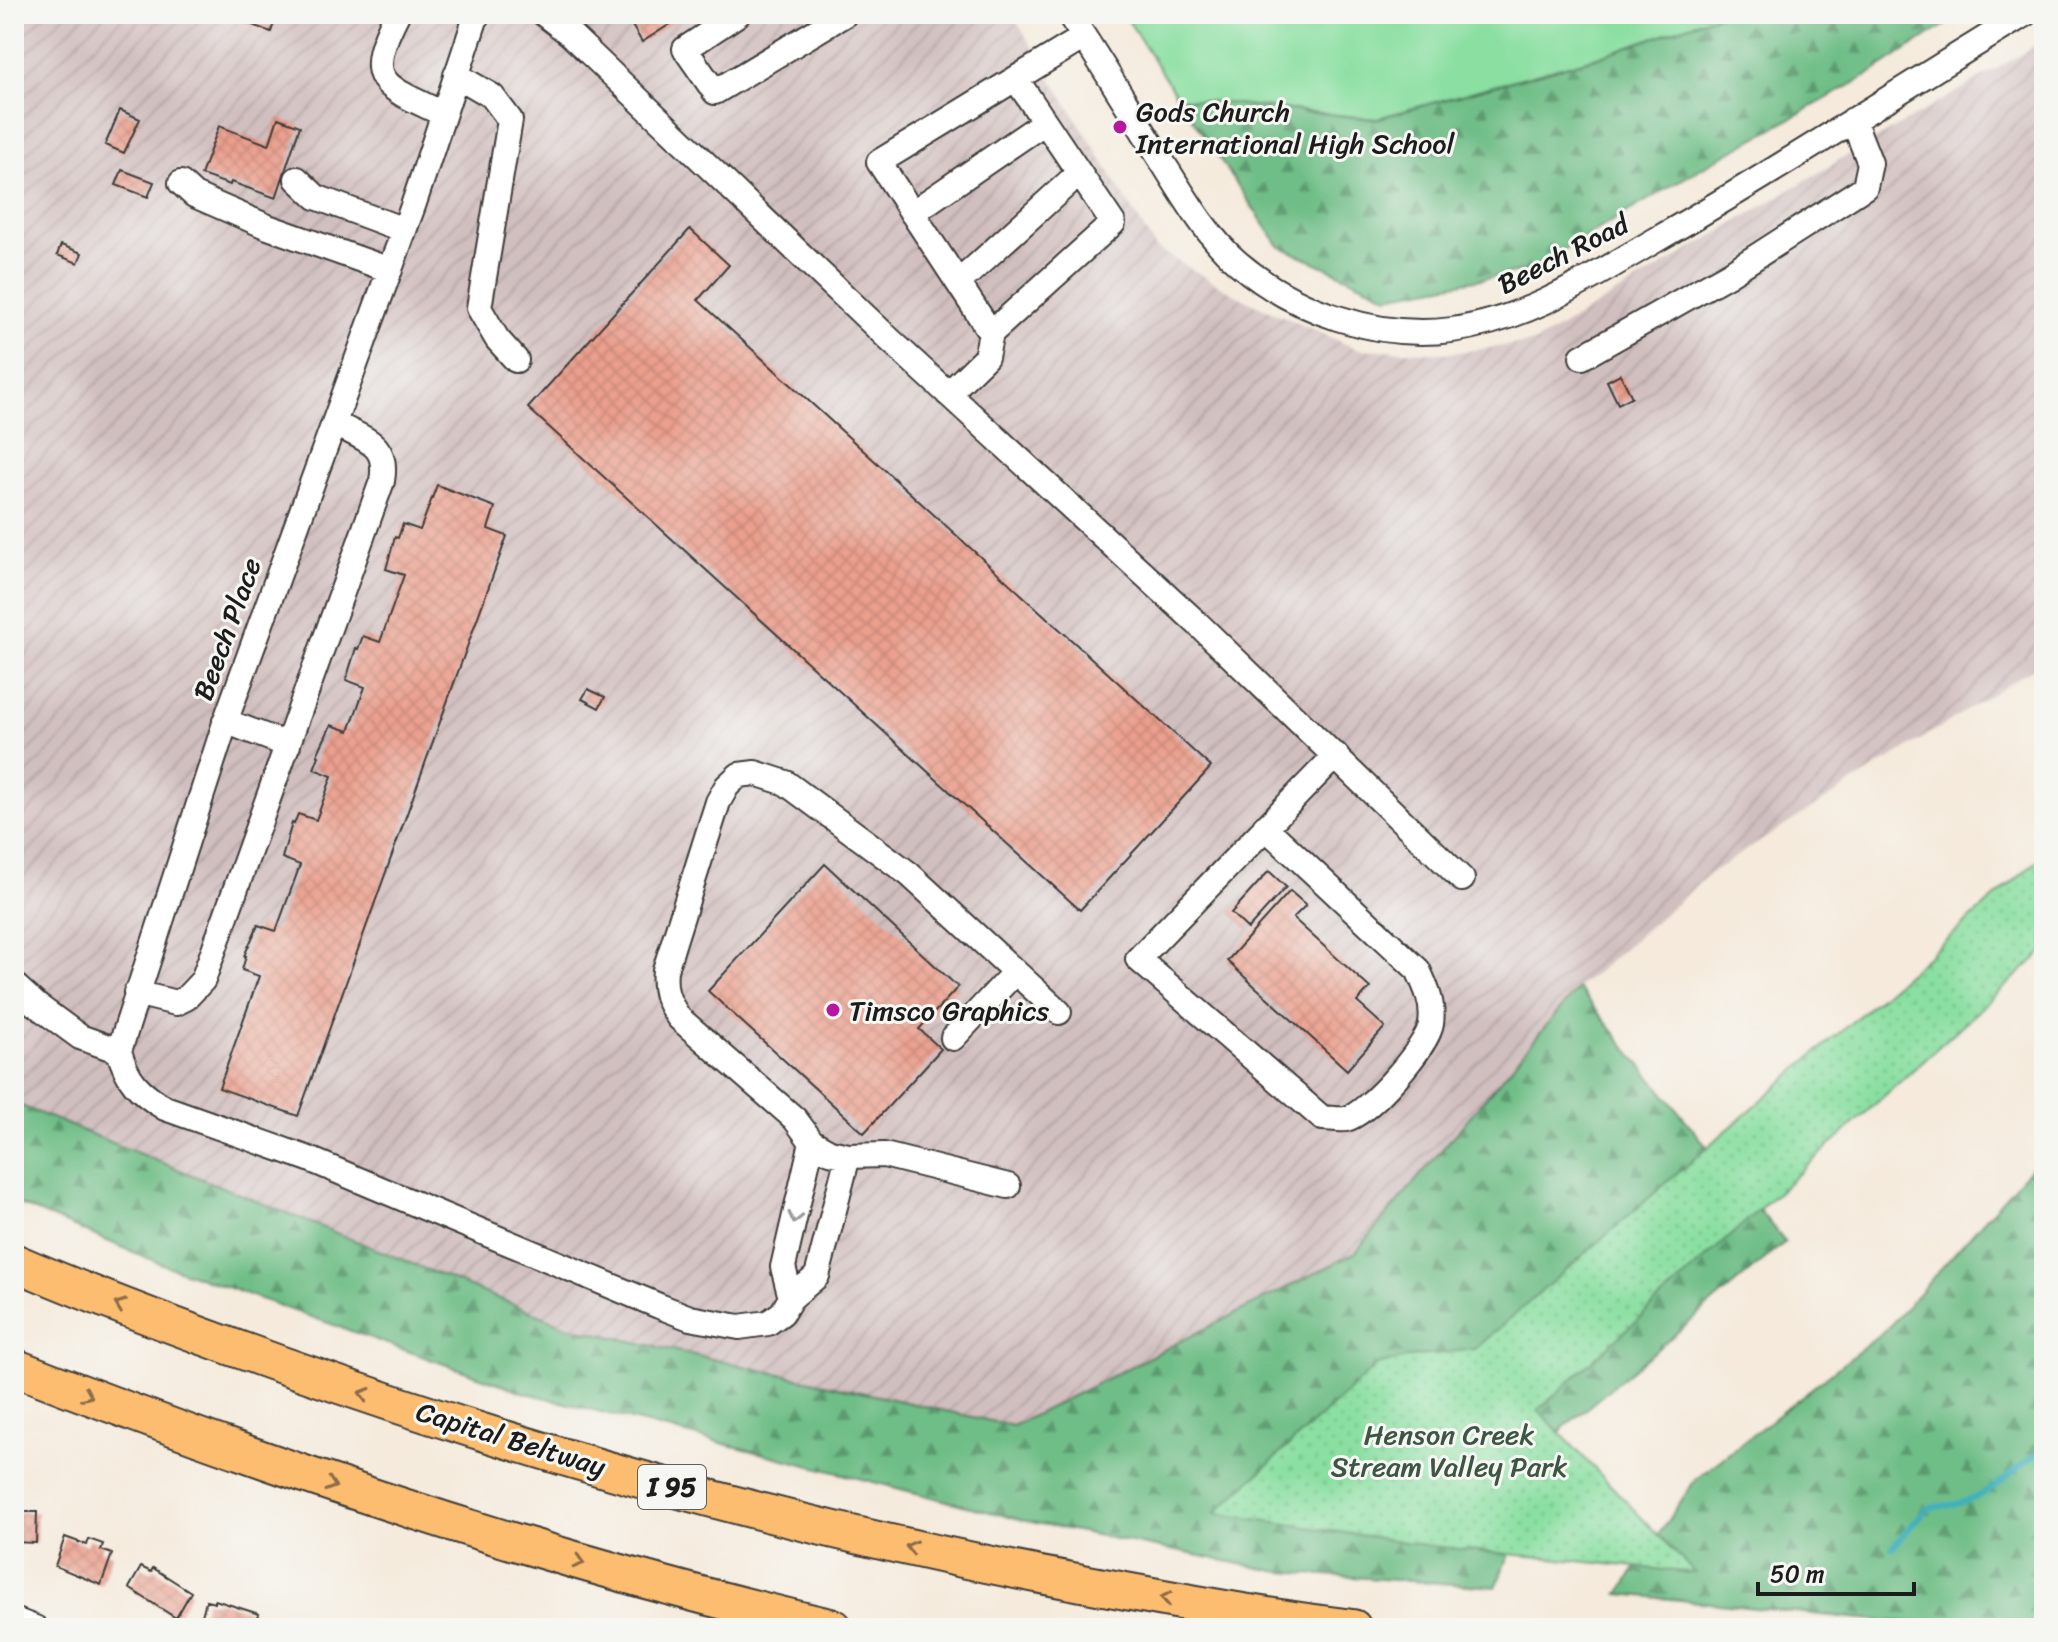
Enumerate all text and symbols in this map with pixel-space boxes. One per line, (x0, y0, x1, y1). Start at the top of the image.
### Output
place label: Gods Church International High School (1135, 87, 1455, 168)
marker: Gods Church International High School (1111, 118, 1129, 136)
street label: Beech Road (1489, 199, 1639, 308)
street label: Beech Place (178, 551, 276, 707)
place label: Timsco Graphics (849, 986, 1049, 1035)
marker: Timsco Graphics (824, 1001, 842, 1019)
one-way arrow (787, 1210, 804, 1224)
one-way arrow (114, 1298, 128, 1315)
one-way arrow (79, 1385, 93, 1402)
one-way arrow (358, 1387, 372, 1403)
street label: Capital Beltway (410, 1387, 612, 1491)
park label: Henson Creek Stream Valley Park (1331, 1410, 1567, 1491)
road number: I 95 (638, 1465, 706, 1509)
one-way arrow (323, 1475, 337, 1491)
one-way arrow (904, 1539, 918, 1556)
scale bar (1758, 1546, 1914, 1596)
one-way arrow (571, 1553, 585, 1569)
text: 50 m (1770, 1553, 1825, 1595)
one-way arrow (1159, 1590, 1172, 1607)

